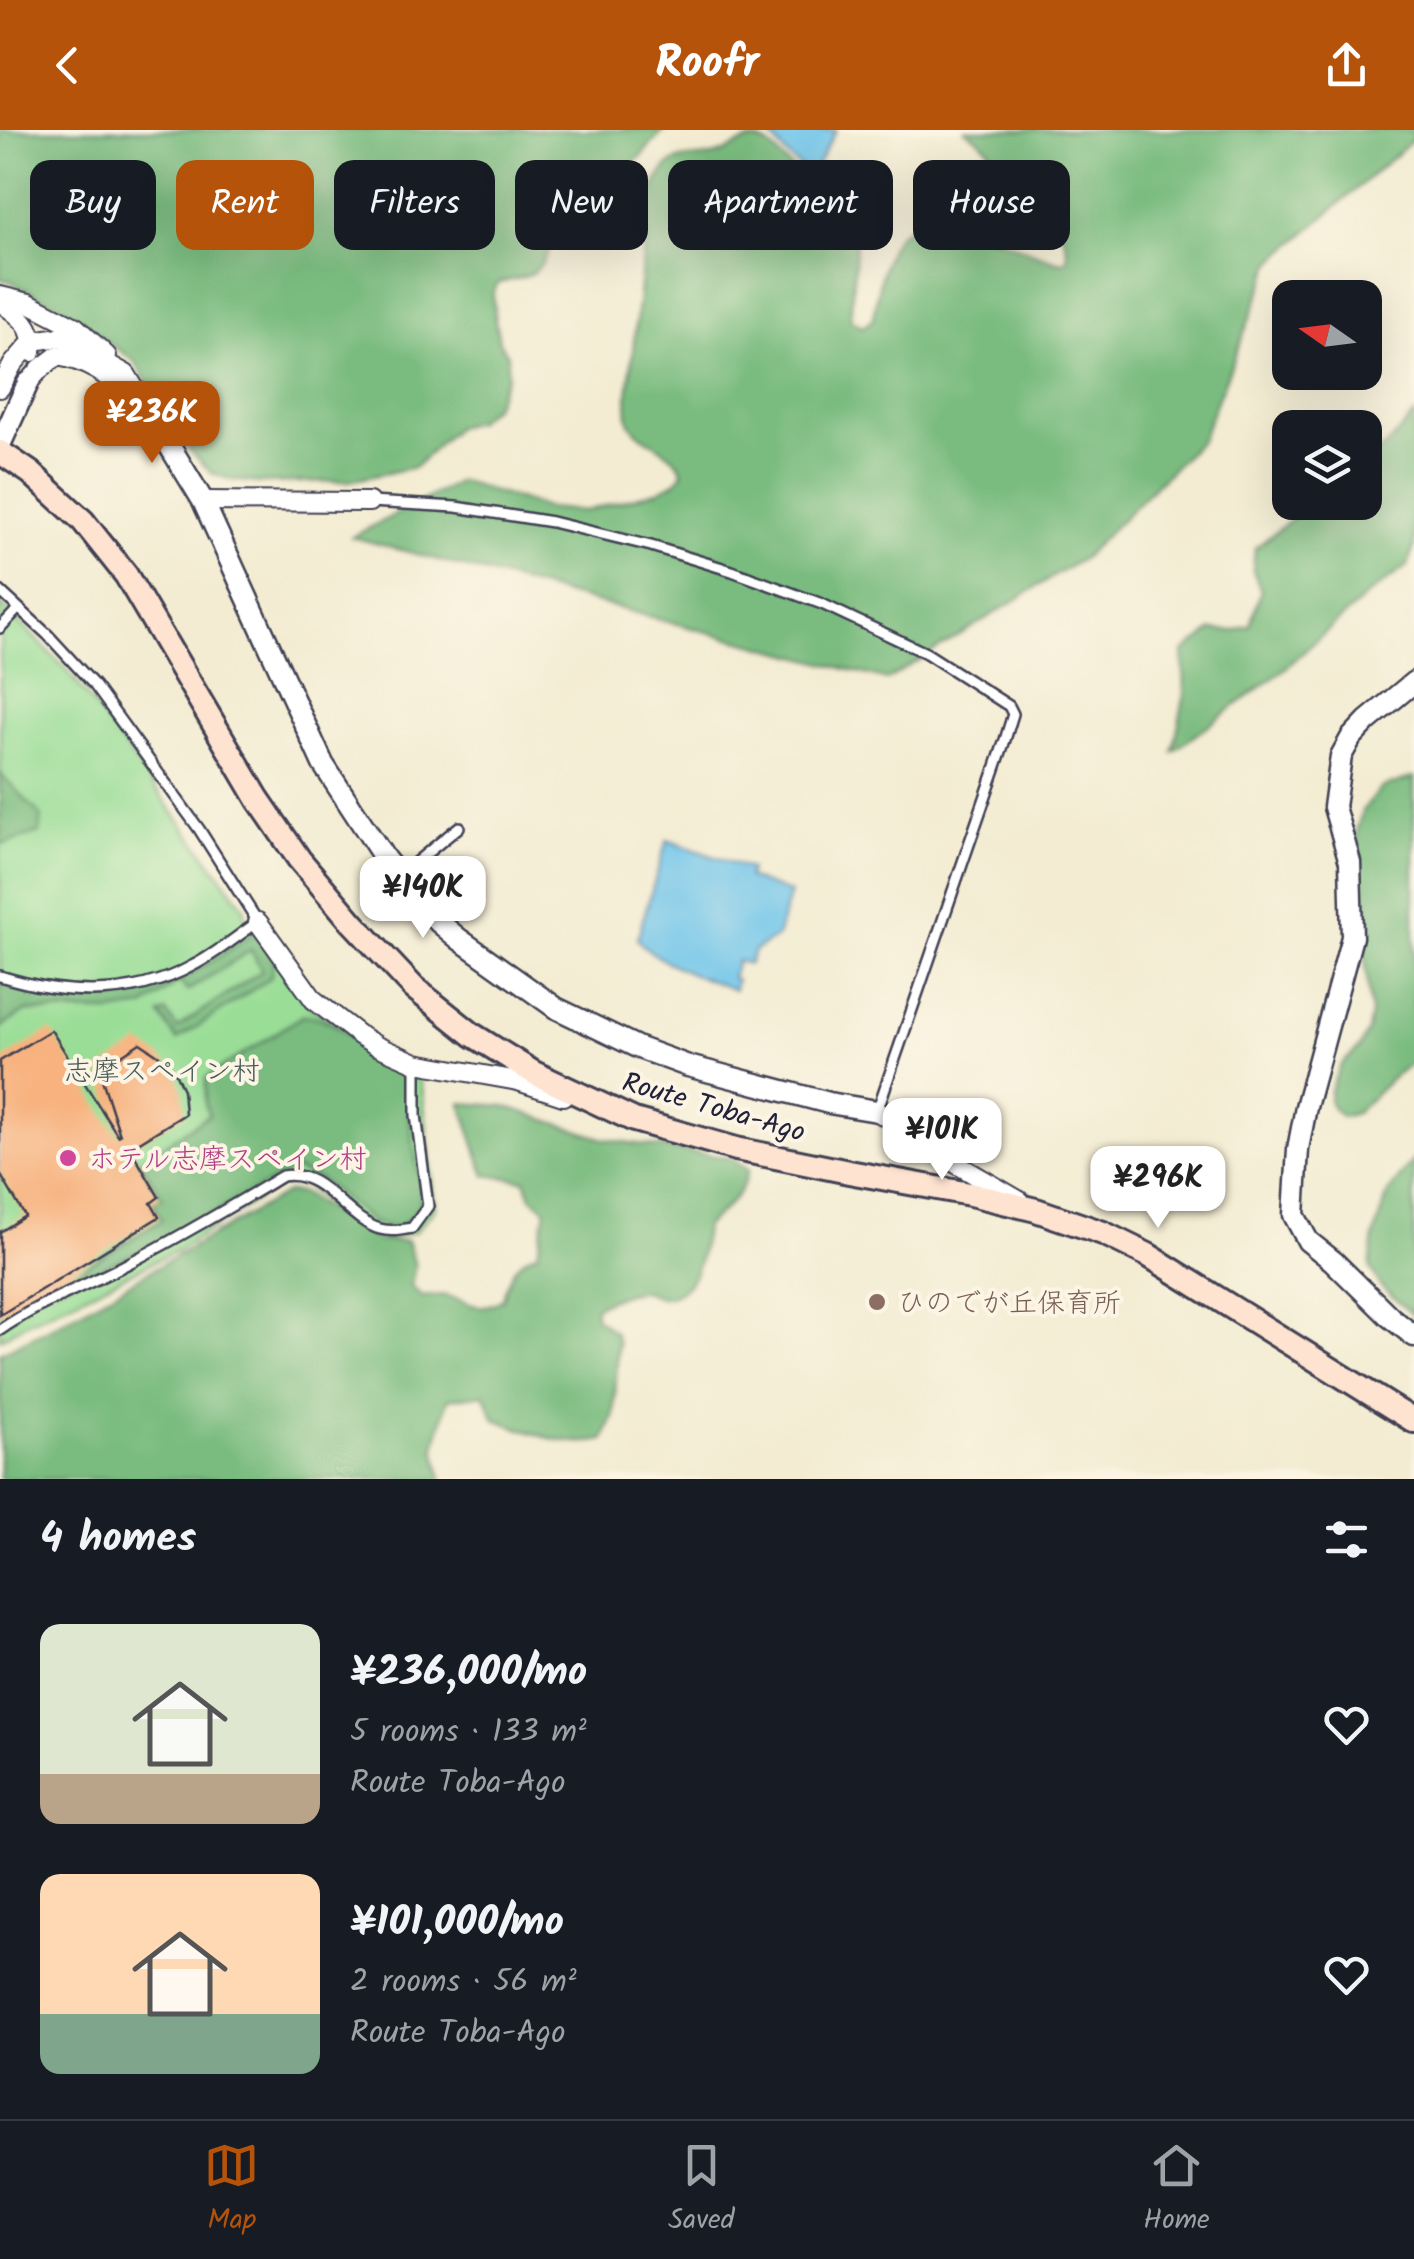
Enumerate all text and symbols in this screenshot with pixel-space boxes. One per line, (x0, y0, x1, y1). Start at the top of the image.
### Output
text: Roofr (655, 29, 759, 101)
icon: back (40, 38, 95, 93)
icon: share (1319, 38, 1374, 93)
chip: Buy (30, 160, 156, 250)
chip: Rent (176, 160, 314, 250)
chip: Filters (334, 160, 495, 250)
chip: New (515, 160, 648, 250)
chip: Apartment (668, 160, 893, 250)
chip: House (913, 160, 1070, 250)
north arrow (1272, 280, 1382, 390)
map controls (1272, 280, 1382, 520)
pin: ¥236K (82, 381, 222, 466)
text: ¥236K (106, 388, 198, 439)
button: layers (1272, 410, 1382, 520)
pin: ¥140K (353, 856, 493, 941)
text: ¥140K (382, 863, 464, 914)
park label: 志摩スペイン村 (64, 1050, 260, 1095)
street label: Route Toba-Ago (616, 1061, 810, 1156)
pin: ¥101K (872, 1098, 1012, 1183)
text: ¥101K (905, 1105, 979, 1156)
place label: ホテル志摩スペイン村 (88, 1138, 367, 1183)
pin: ¥296K (1088, 1146, 1228, 1231)
marker: ホテル志摩スペイン村 (57, 1147, 79, 1169)
text: ¥296K (1112, 1153, 1204, 1204)
place label: ひのでが丘保育所 (897, 1282, 1121, 1327)
marker: ひのでが丘保育所 (866, 1291, 888, 1313)
text: 4 homes (40, 1506, 196, 1573)
icon: filters (1319, 1512, 1374, 1567)
text: ¥236,000/mo (350, 1640, 587, 1707)
icon: home (120, 1664, 240, 1784)
icon: heart (1319, 1697, 1374, 1752)
text: 5 rooms · 133 m² (350, 1707, 587, 1758)
text: Route Toba-Ago (350, 1758, 565, 1809)
text: ¥101,000/mo (350, 1890, 564, 1957)
icon: home (120, 1914, 240, 2034)
icon: heart (1319, 1947, 1374, 2002)
text: 2 rooms · 56 m² (350, 1957, 577, 2008)
text: Route Toba-Ago (350, 2008, 565, 2059)
tab: Map (204, 2138, 259, 2243)
tab: Saved (668, 2138, 735, 2243)
tab: Home (1143, 2138, 1210, 2243)

